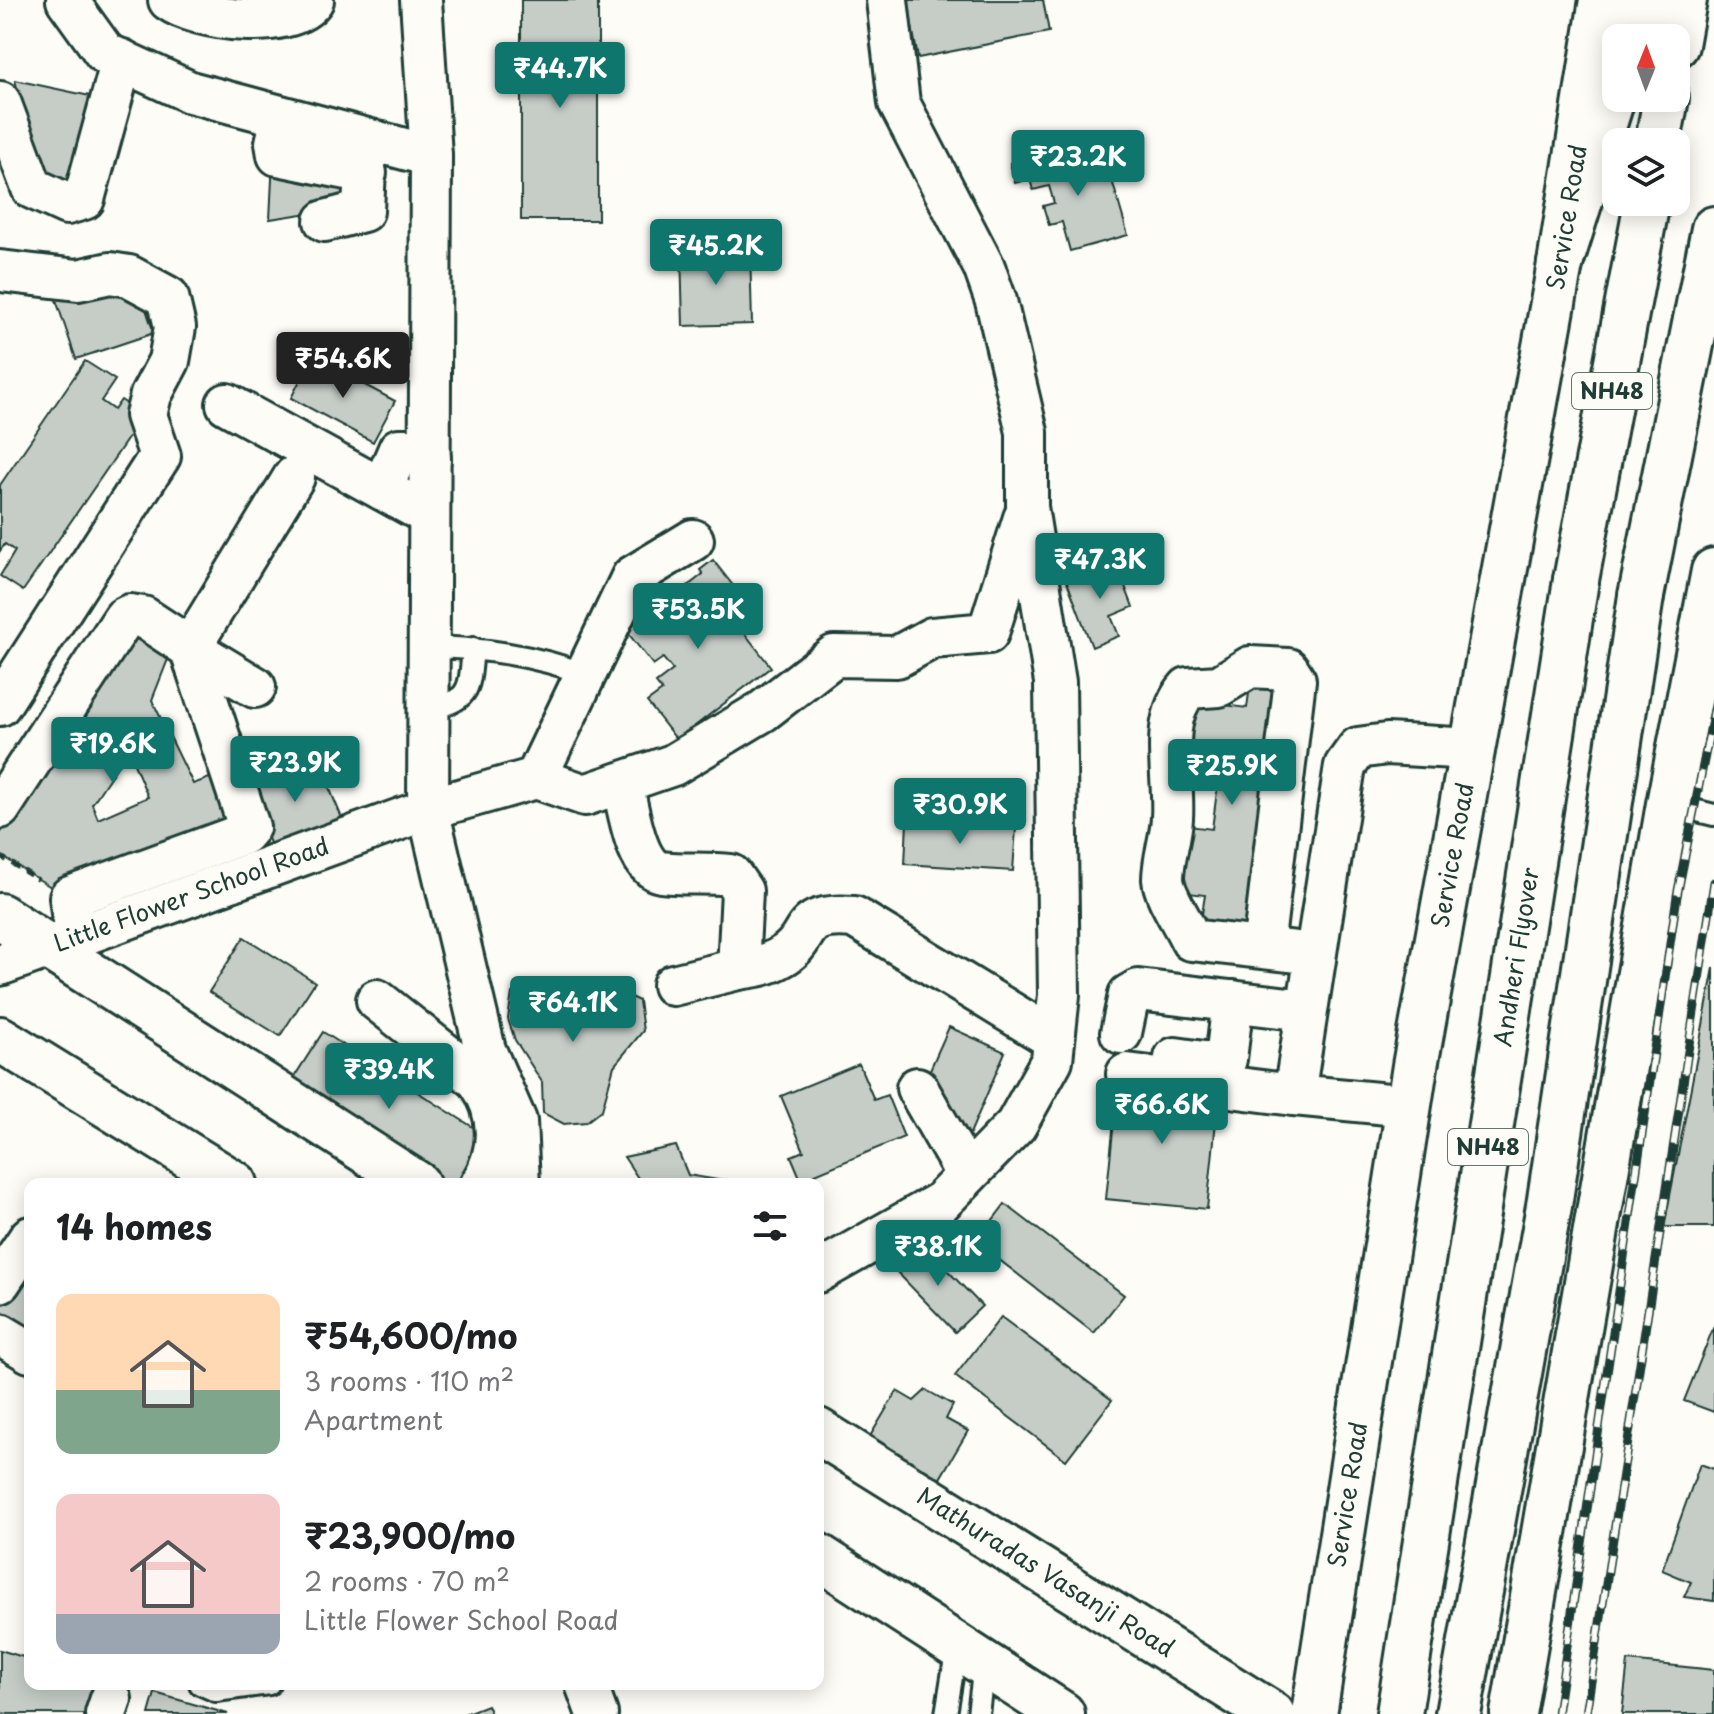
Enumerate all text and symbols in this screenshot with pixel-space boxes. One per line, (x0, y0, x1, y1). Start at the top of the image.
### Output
north arrow (1602, 24, 1690, 112)
map controls (1602, 24, 1690, 216)
pin: ₹44.7K (495, 42, 625, 110)
text: ₹44.7K (513, 48, 607, 87)
button: layers (1602, 128, 1690, 216)
pin: ₹23.2K (1013, 130, 1143, 198)
text: ₹23.2K (1029, 136, 1127, 175)
street label: Service Road (1536, 142, 1595, 293)
pin: ₹45.2K (651, 219, 781, 287)
text: ₹45.2K (668, 225, 764, 264)
pin: ₹54.6K (278, 332, 408, 400)
text: ₹54.6K (294, 338, 392, 377)
road number: NH48 (1572, 373, 1652, 409)
pin: ₹47.3K (1035, 533, 1165, 601)
text: ₹47.3K (1053, 539, 1147, 578)
pin: ₹53.5K (633, 583, 763, 651)
text: ₹53.5K (651, 589, 745, 628)
pin: ₹19.6K (48, 717, 178, 785)
text: ₹19.6K (69, 723, 157, 762)
pin: ₹23.9K (230, 736, 360, 804)
pin: ₹25.9K (1167, 739, 1297, 807)
text: ₹23.9K (248, 742, 342, 781)
text: ₹25.9K (1186, 745, 1278, 784)
pin: ₹30.9K (895, 778, 1025, 846)
street label: Service Road (1420, 779, 1482, 930)
text: ₹30.9K (912, 784, 1008, 823)
street label: Little Flower School Road (48, 827, 334, 960)
street label: Andheri Flyover (1483, 865, 1547, 1049)
pin: ₹64.1K (508, 976, 638, 1044)
text: ₹64.1K (528, 982, 618, 1021)
pin: ₹39.4K (324, 1043, 454, 1111)
text: ₹39.4K (343, 1049, 435, 1088)
pin: ₹66.6K (1097, 1078, 1227, 1146)
text: ₹66.6K (1114, 1084, 1210, 1123)
road number: NH48 (1448, 1129, 1528, 1165)
text: 14 homes (56, 1200, 212, 1252)
icon: filters (748, 1204, 792, 1248)
pin: ₹38.1K (873, 1220, 1003, 1288)
text: ₹38.1K (894, 1226, 982, 1265)
text: ₹54,600/mo (304, 1309, 518, 1361)
icon: home (120, 1326, 216, 1422)
text: 3 rooms · 110 m² (304, 1361, 514, 1400)
text: Apartment (304, 1400, 443, 1439)
street label: Service Road (1317, 1419, 1375, 1570)
street label: Mathuradas Vasanji Road (911, 1477, 1182, 1665)
text: ₹23,900/mo (304, 1509, 515, 1561)
icon: home (120, 1526, 216, 1622)
text: 2 rooms · 70 m² (304, 1561, 510, 1600)
text: Little Flower School Road (304, 1600, 619, 1639)

